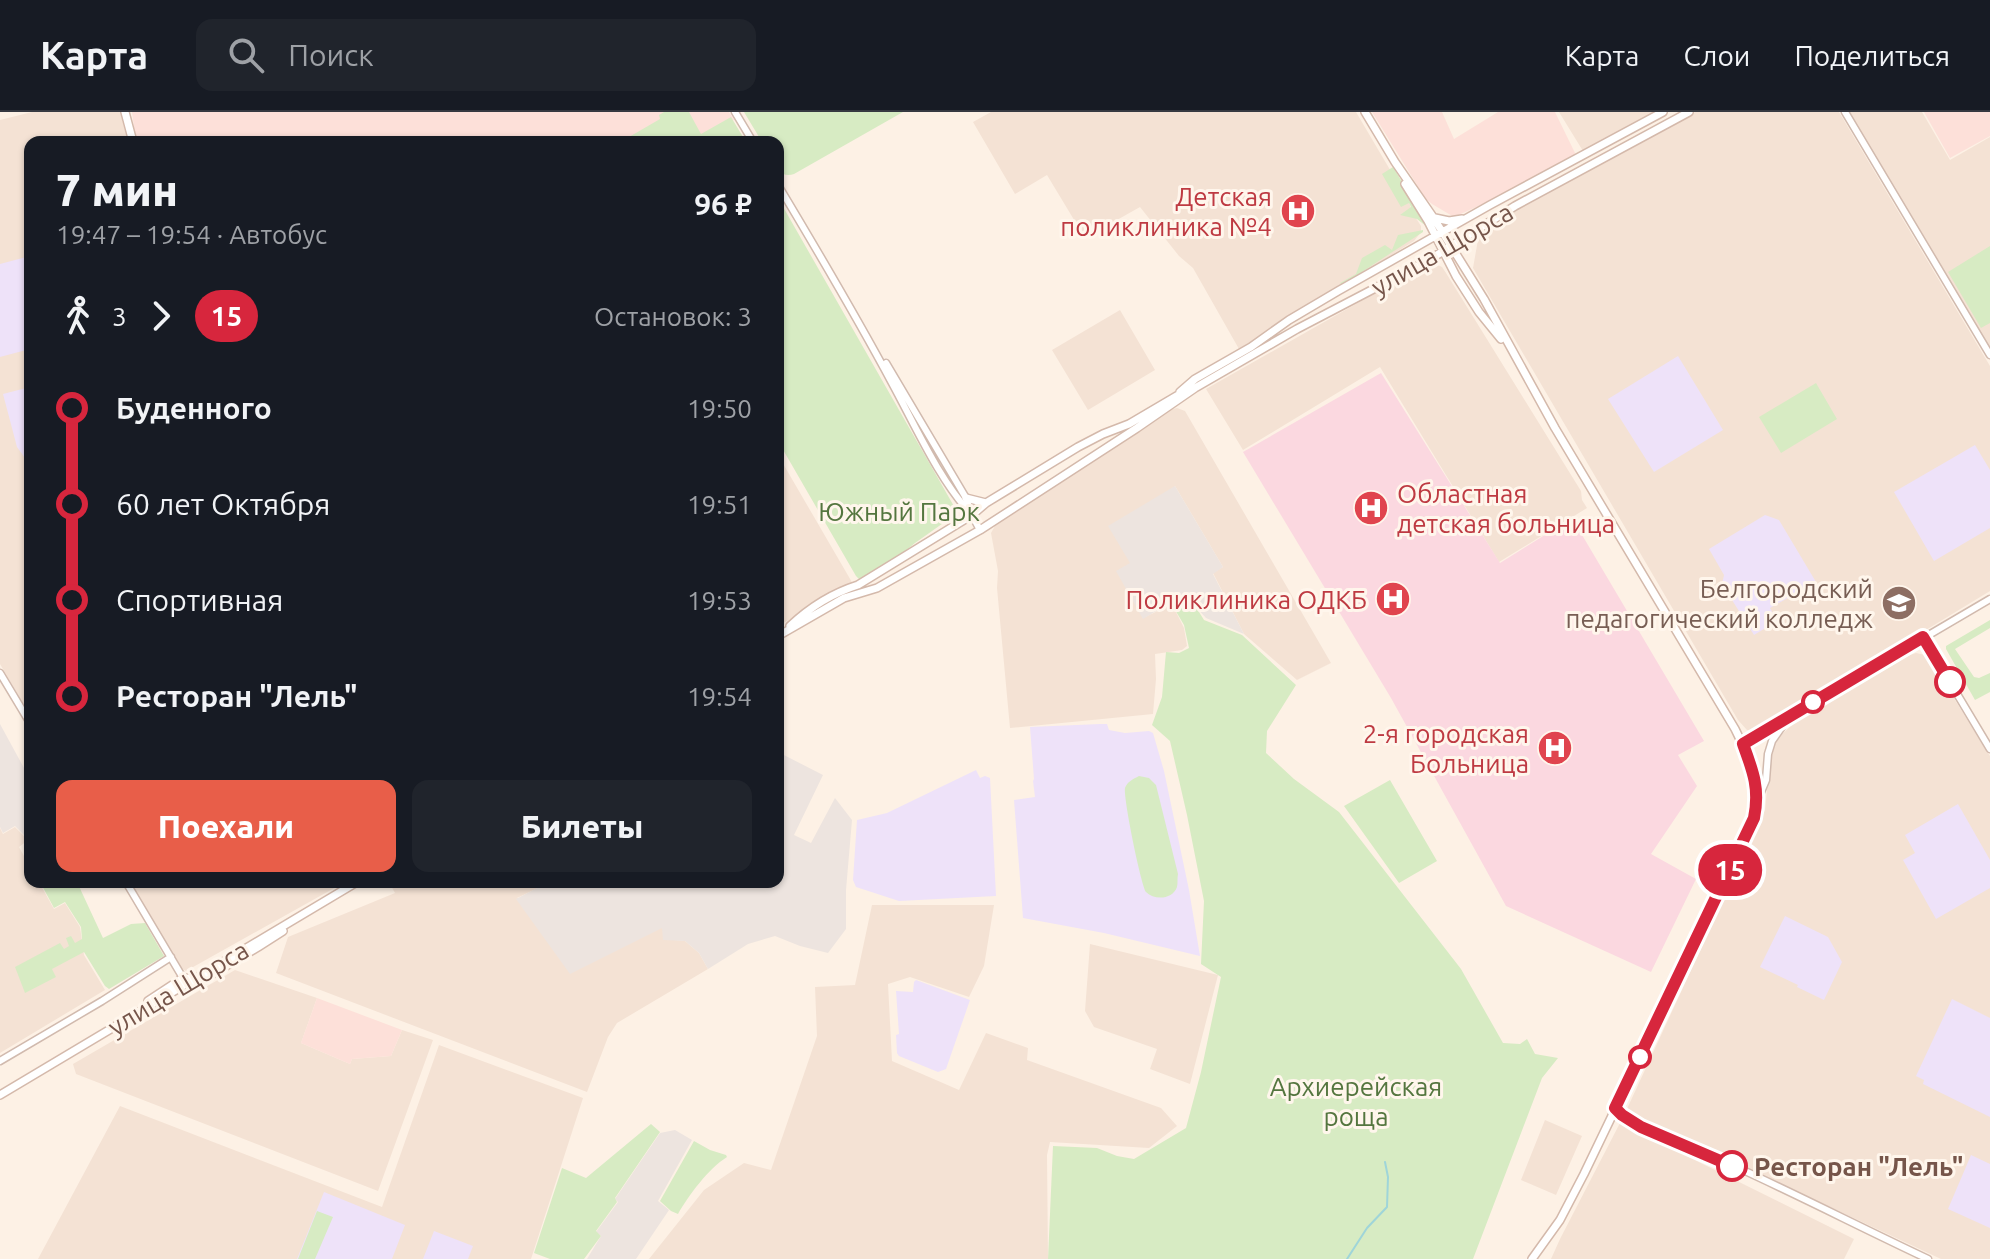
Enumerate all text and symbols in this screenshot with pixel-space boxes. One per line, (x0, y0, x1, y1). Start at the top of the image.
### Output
search box (196, 19, 756, 91)
icon: search (224, 33, 268, 77)
text: Карта (40, 34, 148, 76)
text: Поиск (288, 38, 374, 72)
text: Карта (1565, 40, 1639, 71)
text: Слои (1683, 40, 1750, 71)
text: Поделиться (1794, 40, 1950, 71)
text: 7 мин (56, 165, 178, 214)
place label: Детская поликлиника №4 (1060, 182, 1272, 241)
text: 96 ₽ (694, 187, 752, 221)
hospital icon: Детская поликлиника №4 (1279, 192, 1317, 230)
street label: улица Щорса (1366, 197, 1518, 301)
text: 19:47 – 19:54 · Автобус (56, 220, 327, 249)
icon: walk (56, 294, 100, 338)
icon: forward (139, 294, 183, 338)
text: 15 (211, 300, 242, 331)
text: 3 (112, 302, 127, 331)
text: Остановок: 3 (594, 302, 752, 331)
text: Буденного (116, 391, 272, 425)
text: 19:50 (687, 394, 752, 423)
place label: Областная детская больница (1397, 479, 1615, 538)
text: 60 лет Октября (116, 487, 331, 521)
hospital icon: Областная детская больница (1352, 489, 1390, 527)
text: 19:51 (687, 490, 752, 519)
park label: Южный Парк (818, 497, 980, 526)
place label: Белгородский педагогический колледж (1565, 574, 1873, 633)
hospital icon: Поликлиника ОДКБ (1374, 580, 1412, 618)
text: Спортивная (116, 583, 283, 617)
school or university icon: Белгородский педагогический колледж (1880, 584, 1918, 622)
place label: Поликлиника ОДКБ (1126, 585, 1367, 614)
text: 19:53 (687, 586, 752, 615)
unlabelled marker (1935, 667, 1965, 697)
text: Ресторан "Лель" (116, 679, 358, 713)
text: 19:54 (687, 682, 752, 711)
unlabelled marker (1802, 691, 1824, 713)
place label: 2-я городская Больница (1363, 719, 1529, 778)
hospital icon: 2-я городская Больница (1536, 729, 1574, 767)
button: Поехали (56, 780, 396, 872)
button: Билеты (412, 780, 752, 872)
line badge: 15 (1694, 844, 1766, 896)
text: 15 (1714, 854, 1746, 885)
street label: улица Щорса (103, 935, 253, 1041)
unlabelled marker (1629, 1046, 1651, 1068)
park label: Архиерейская роща (1270, 1072, 1442, 1131)
marker: Ресторан "Лель" (1717, 1151, 1747, 1181)
place label: Ресторан "Лель" (1754, 1152, 1963, 1181)

